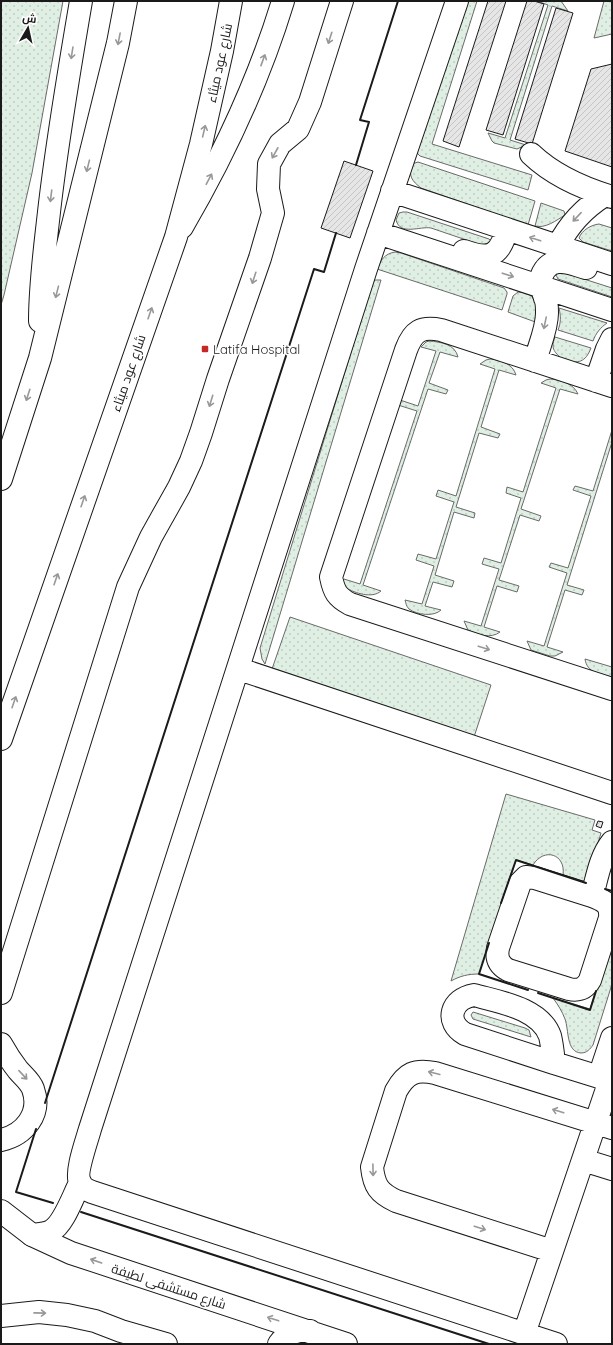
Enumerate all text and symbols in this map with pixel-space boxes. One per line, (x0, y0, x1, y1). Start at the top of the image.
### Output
north arrow (8, 8, 48, 48)
text: ش (21, 10, 38, 26)
street label: شارع عود ميثاء (203, 22, 236, 104)
one-way arrow (114, 32, 122, 45)
one-way arrow (326, 32, 334, 44)
one-way arrow (68, 46, 76, 59)
one-way arrow (260, 54, 267, 67)
one-way arrow (201, 125, 209, 138)
one-way arrow (271, 147, 278, 159)
one-way arrow (84, 159, 91, 172)
one-way arrow (206, 173, 214, 185)
one-way arrow (47, 189, 55, 202)
one-way arrow (573, 212, 582, 222)
one-way arrow (529, 235, 542, 242)
one-way arrow (250, 271, 257, 284)
one-way arrow (502, 272, 514, 280)
one-way arrow (52, 285, 60, 298)
one-way arrow (146, 307, 154, 319)
one-way arrow (541, 317, 549, 330)
street label: شارع عود ميثاء (107, 332, 150, 414)
place label: Latifa Hospital (213, 341, 300, 357)
marker: Latifa Hospital (200, 344, 210, 354)
one-way arrow (24, 389, 32, 401)
one-way arrow (207, 394, 214, 407)
one-way arrow (80, 496, 88, 508)
one-way arrow (53, 573, 60, 586)
one-way arrow (477, 645, 490, 652)
one-way arrow (10, 696, 18, 708)
one-way arrow (428, 1069, 441, 1076)
one-way arrow (18, 1070, 27, 1080)
one-way arrow (552, 1107, 565, 1114)
one-way arrow (369, 1163, 377, 1176)
one-way arrow (473, 1225, 486, 1232)
one-way arrow (90, 1257, 102, 1265)
street label: شارع مستشفى لطيفة (109, 1260, 228, 1313)
one-way arrow (33, 1309, 46, 1317)
one-way arrow (266, 1315, 279, 1322)

